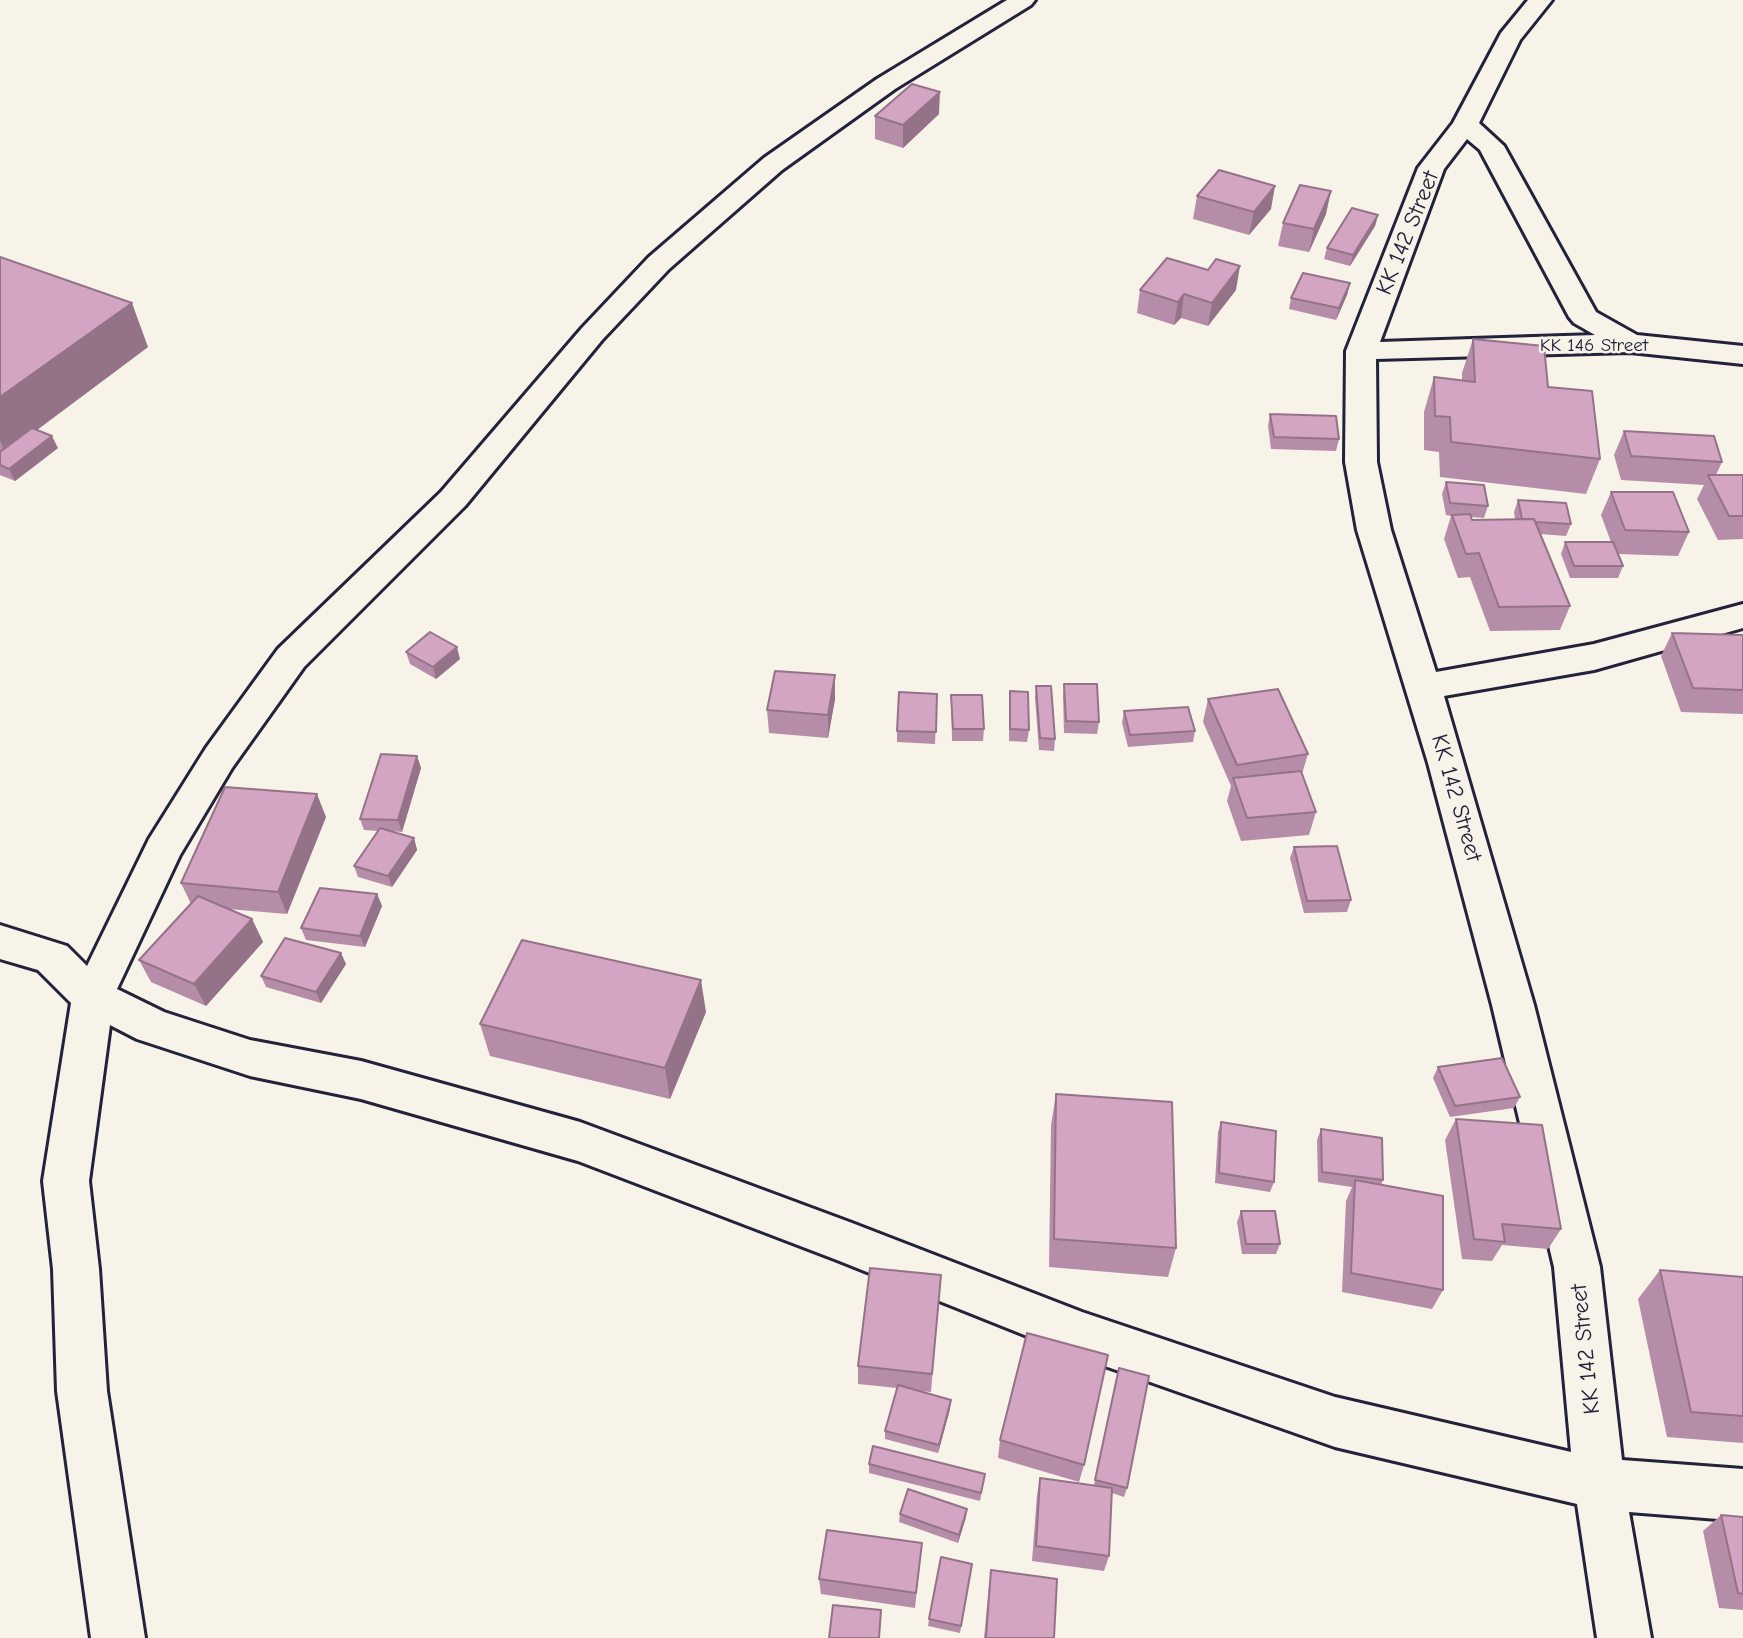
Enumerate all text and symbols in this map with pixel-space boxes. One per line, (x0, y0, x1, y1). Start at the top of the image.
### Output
street label: KK 142 Street (1371, 167, 1445, 299)
street label: KK 146 Street (1540, 335, 1648, 357)
street label: KK 142 Street (1425, 731, 1487, 865)
street label: KK 142 Street (1565, 1282, 1607, 1416)

